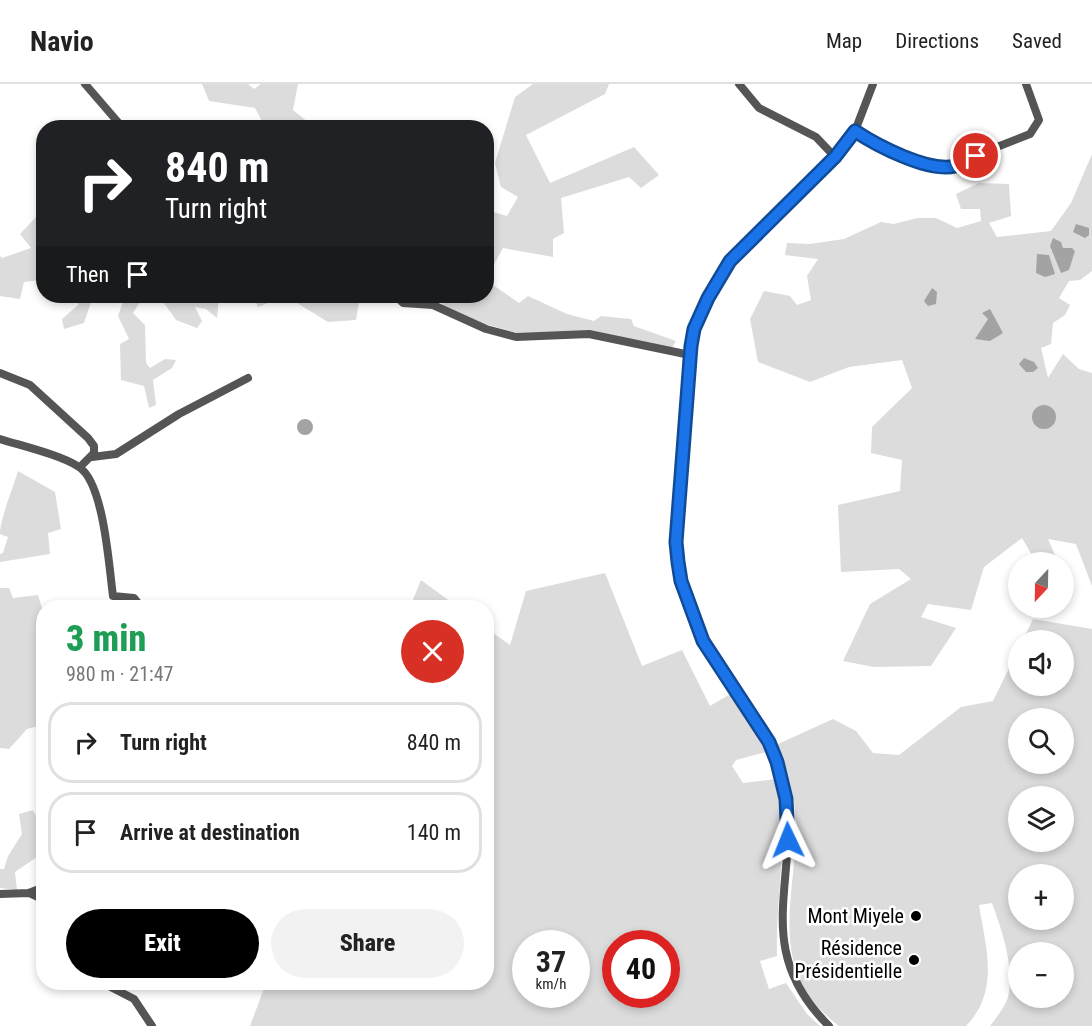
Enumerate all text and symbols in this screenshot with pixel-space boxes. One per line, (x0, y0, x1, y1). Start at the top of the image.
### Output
text: Navio (30, 25, 94, 58)
text: Map (826, 29, 862, 53)
text: Directions (895, 29, 979, 53)
text: Saved (1012, 29, 1062, 53)
pin (950, 130, 1001, 181)
icon: arrive (959, 139, 992, 172)
text: 840 m (165, 143, 270, 192)
icon: right (66, 144, 144, 222)
text: Turn right (165, 193, 267, 225)
icon: arrive (121, 258, 154, 291)
text: Then (66, 262, 109, 287)
north arrow (1008, 552, 1074, 618)
map controls (1008, 552, 1074, 1008)
text: 3 min (66, 618, 146, 660)
button: close (401, 620, 464, 683)
button: sound (1008, 630, 1074, 696)
text: 980 m · 21:47 (66, 662, 173, 686)
button: search (1008, 708, 1074, 774)
icon: right (69, 726, 102, 759)
text: Turn right (120, 730, 207, 755)
text: 840 m (407, 730, 461, 755)
button: layers (1008, 786, 1074, 852)
position arrow (756, 808, 820, 872)
icon: arrive (69, 816, 102, 849)
text: Arrive at destination (120, 820, 300, 845)
text: 140 m (407, 820, 461, 845)
button: + (1008, 864, 1074, 930)
place label: Mont Miyele (807, 904, 904, 928)
button: Exit (66, 909, 259, 978)
button: Share (271, 909, 464, 978)
marker: Mont Miyele (909, 909, 923, 923)
speed limit sign: 40 (602, 930, 680, 1008)
place label: Résidence Présidentielle (795, 936, 902, 983)
button: − (1008, 942, 1074, 1008)
text: 37 (536, 944, 566, 979)
marker: Résidence Présidentielle (907, 953, 921, 967)
text: km/h (536, 975, 566, 993)

